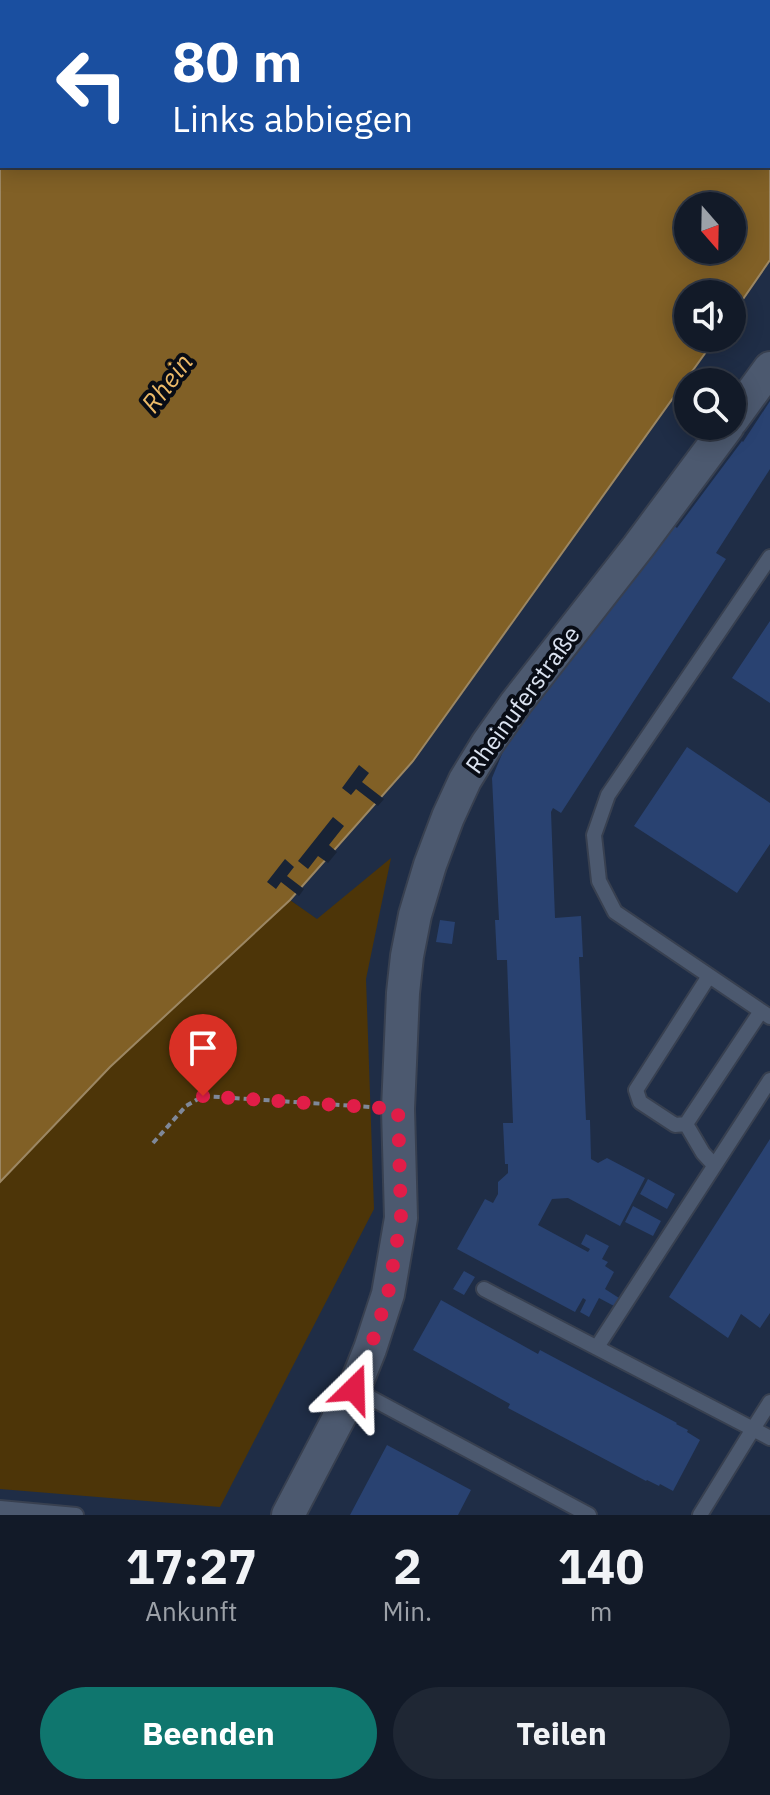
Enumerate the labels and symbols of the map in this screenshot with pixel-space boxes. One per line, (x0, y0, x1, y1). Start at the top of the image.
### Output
north arrow (674, 192, 746, 264)
water label: Rhein (133, 346, 200, 419)
street label: Rheinuferstraße (458, 619, 587, 780)
pin (169, 1014, 237, 1096)
position arrow (312, 1347, 396, 1431)

